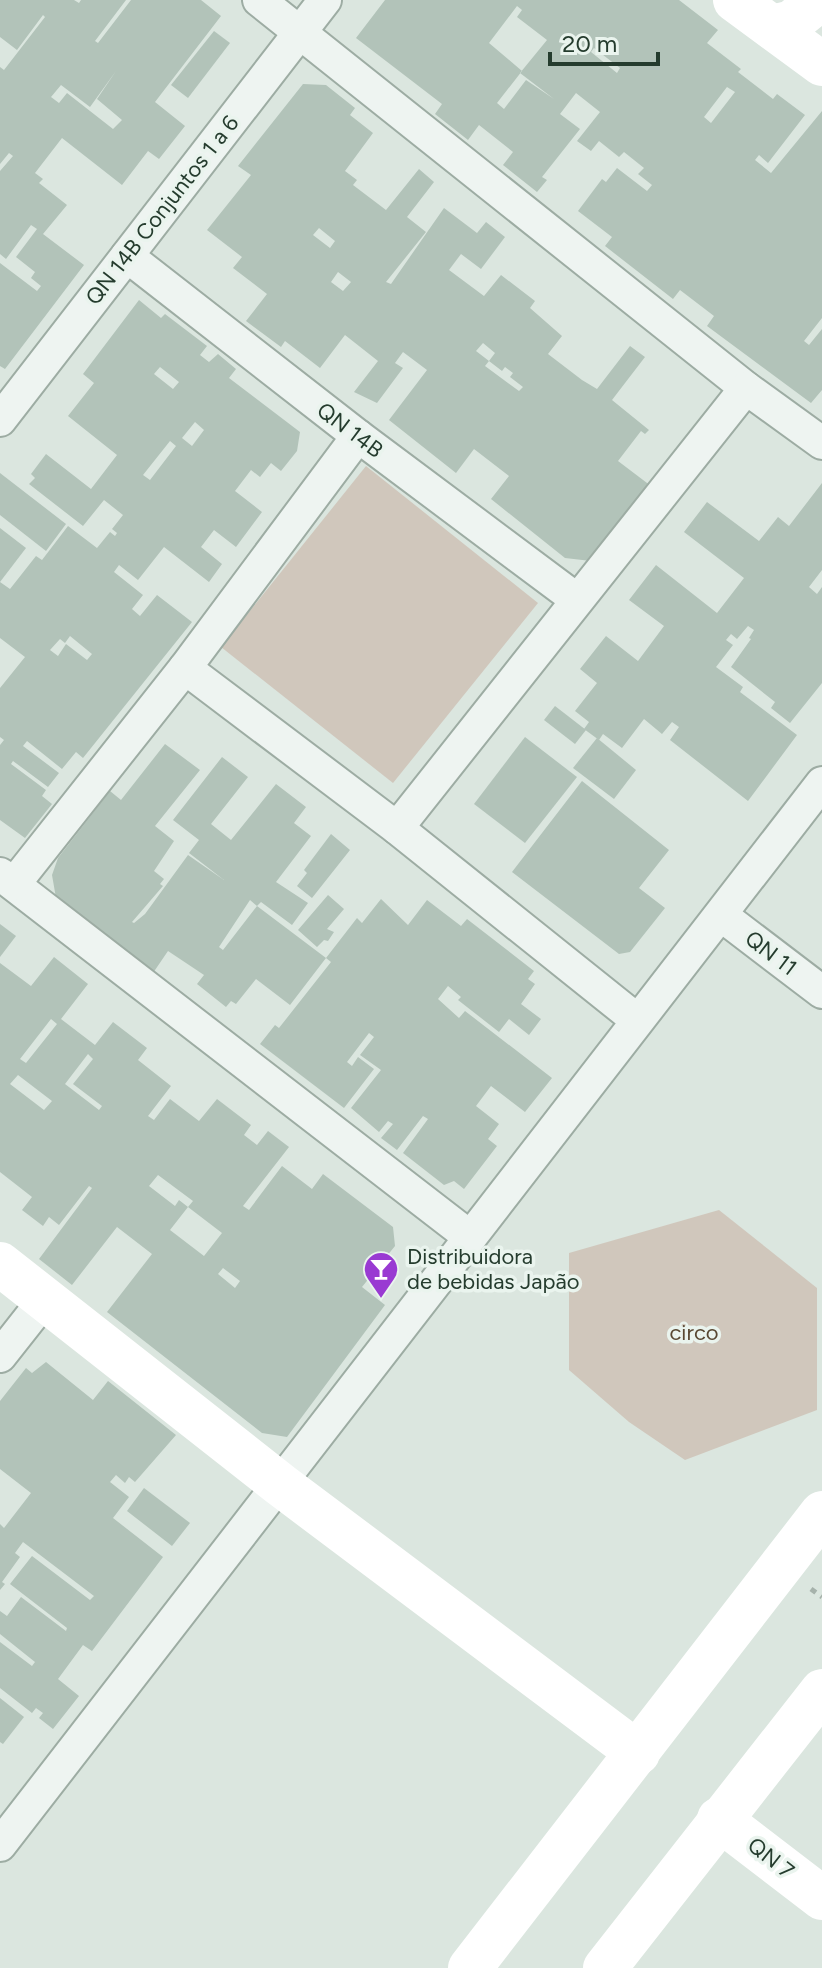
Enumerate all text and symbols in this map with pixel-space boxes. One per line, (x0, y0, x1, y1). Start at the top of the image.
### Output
scale bar (550, 16, 658, 66)
text: 20 m (562, 29, 617, 58)
street label: QN 14B Conjuntos 1 a 6 (80, 110, 244, 310)
street label: QN 14B (312, 396, 388, 464)
street label: QN 11 (740, 925, 802, 981)
place label: Distribuidora de bebidas Japão (407, 1243, 580, 1295)
bar icon: Distribuidora de bebidas Japão (362, 1250, 400, 1300)
park label: circo (669, 1319, 719, 1346)
street label: QN 7 (742, 1832, 800, 1885)

